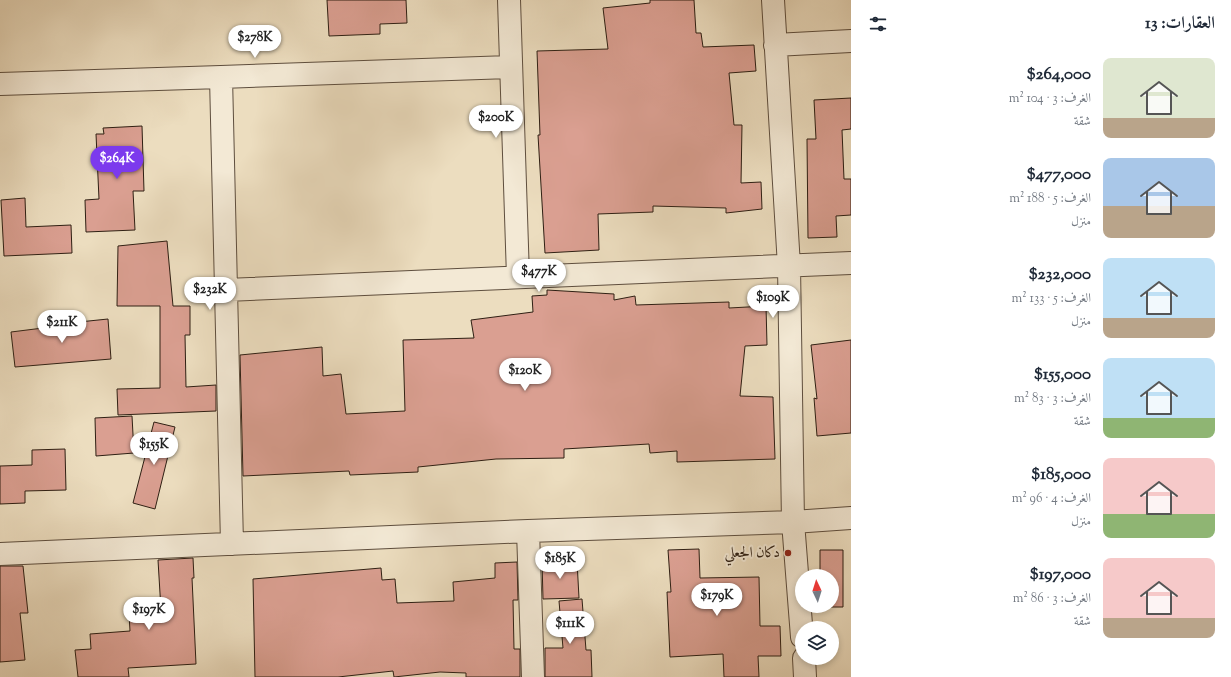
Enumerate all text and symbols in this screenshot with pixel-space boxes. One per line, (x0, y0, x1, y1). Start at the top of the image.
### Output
text: العقارات: 13 (1145, 12, 1215, 36)
icon: filters (867, 13, 889, 35)
pin: $278K (227, 25, 283, 59)
text: $278K (237, 29, 273, 47)
text: $264,000 (1027, 63, 1091, 87)
icon: home (1135, 74, 1183, 122)
text: الغرف: 3 · 104 m² (1009, 90, 1091, 108)
pin: $200K (468, 105, 524, 139)
text: $200K (478, 109, 514, 127)
text: شقة (1074, 113, 1091, 131)
pin: $264K (89, 146, 145, 180)
text: $264K (99, 150, 135, 168)
text: $477,000 (1026, 163, 1091, 187)
icon: home (1135, 174, 1183, 222)
text: الغرف: 5 · 188 m² (1009, 190, 1091, 208)
text: منزل (1071, 213, 1091, 231)
pin: $477K (511, 259, 567, 293)
text: $477K (521, 263, 557, 281)
text: $232,000 (1028, 263, 1091, 287)
icon: home (1135, 274, 1183, 322)
pin: $232K (182, 277, 238, 311)
text: $232K (193, 281, 227, 299)
pin: $109K (745, 285, 801, 319)
text: $109K (756, 289, 790, 307)
text: الغرف: 5 · 133 m² (1012, 290, 1091, 308)
pin: $211K (34, 310, 90, 344)
text: منزل (1071, 313, 1091, 331)
text: $211K (46, 314, 78, 332)
pin: $120K (497, 358, 553, 392)
text: $120K (508, 362, 542, 380)
text: $155,000 (1034, 363, 1091, 387)
icon: home (1135, 374, 1183, 422)
text: الغرف: 3 · 83 m² (1014, 390, 1091, 408)
text: شقة (1074, 413, 1091, 431)
pin: $155K (126, 432, 182, 466)
text: $155K (139, 436, 169, 454)
text: $185,000 (1031, 463, 1091, 487)
icon: home (1135, 474, 1183, 522)
text: الغرف: 4 · 96 m² (1012, 490, 1091, 508)
text: منزل (1071, 513, 1091, 531)
place label: دكان الجعلي (725, 543, 780, 566)
pin: $185K (532, 546, 588, 580)
marker: دكان الجعلي (783, 548, 793, 558)
text: $185K (544, 550, 576, 568)
text: $197,000 (1030, 563, 1091, 587)
north arrow (795, 569, 839, 613)
map controls (795, 569, 839, 665)
icon: home (1135, 574, 1183, 622)
pin: $179K (689, 583, 745, 617)
text: $179K (700, 587, 734, 605)
text: الغرف: 3 · 86 m² (1013, 590, 1091, 608)
pin: $197K (121, 597, 177, 631)
text: $197K (132, 601, 166, 619)
pin: $111K (542, 611, 598, 645)
text: شقة (1074, 613, 1091, 631)
text: $111K (555, 615, 585, 633)
button: layers (795, 621, 839, 665)

